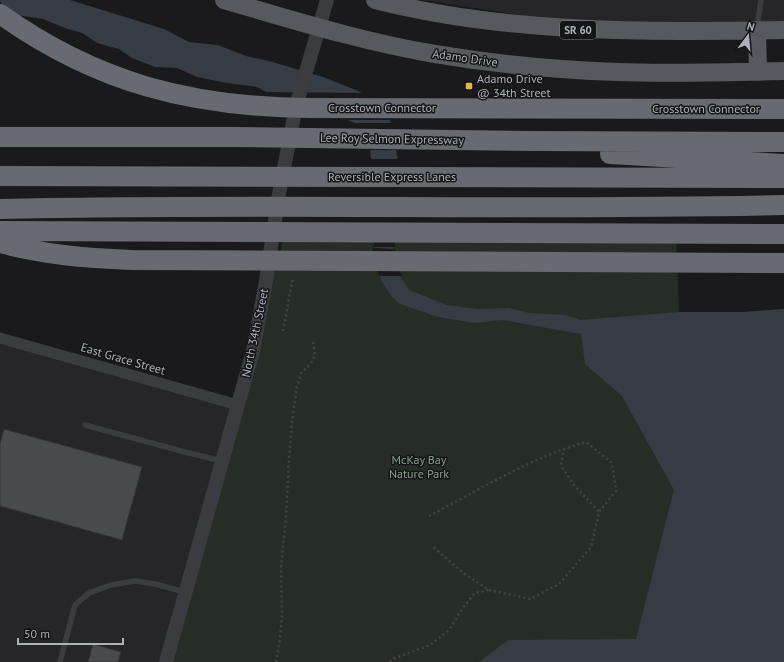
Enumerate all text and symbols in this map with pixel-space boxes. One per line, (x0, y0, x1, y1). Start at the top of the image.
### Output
north arrow (728, 16, 768, 56)
text: N (745, 19, 756, 34)
road number: SR 60 (560, 21, 596, 39)
street label: Adamo Drive (431, 46, 499, 70)
place label: Adamo Drive @ 34th Street (477, 71, 551, 100)
marker: Adamo Drive @ 34th Street (464, 81, 474, 91)
street label: Crosstown Connector (328, 100, 436, 115)
street label: Crosstown Connector (652, 101, 760, 116)
street label: Lee Roy Selmon Expressway (320, 130, 464, 147)
street label: Reversible Express Lanes (328, 169, 456, 184)
street label: North 34th Street (238, 287, 271, 379)
street label: East Grace Street (79, 339, 167, 378)
park label: McKay Bay Nature Park (389, 452, 449, 481)
scale bar (18, 620, 123, 646)
text: 50 m (24, 626, 50, 641)

